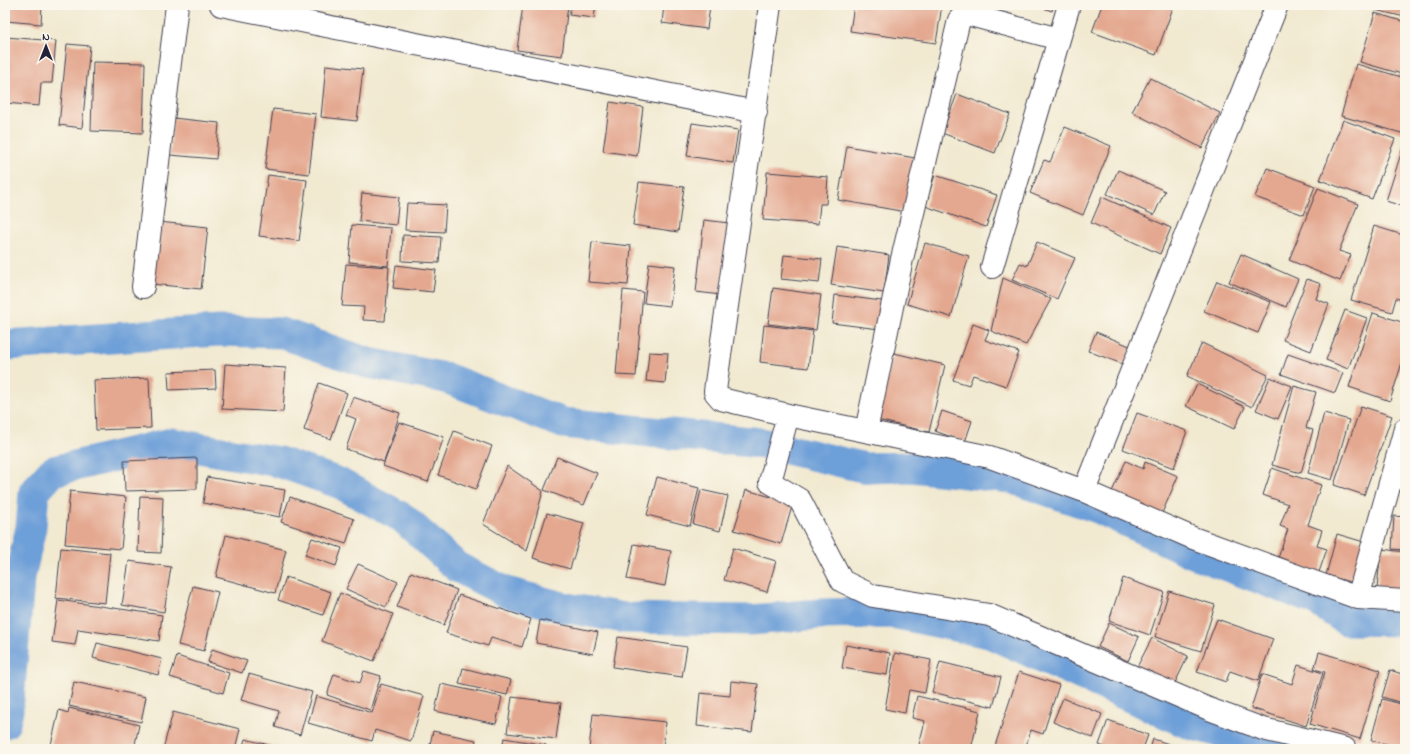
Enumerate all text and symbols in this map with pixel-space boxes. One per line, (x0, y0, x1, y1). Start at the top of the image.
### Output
north arrow (26, 26, 66, 66)
text: N (42, 29, 50, 45)

